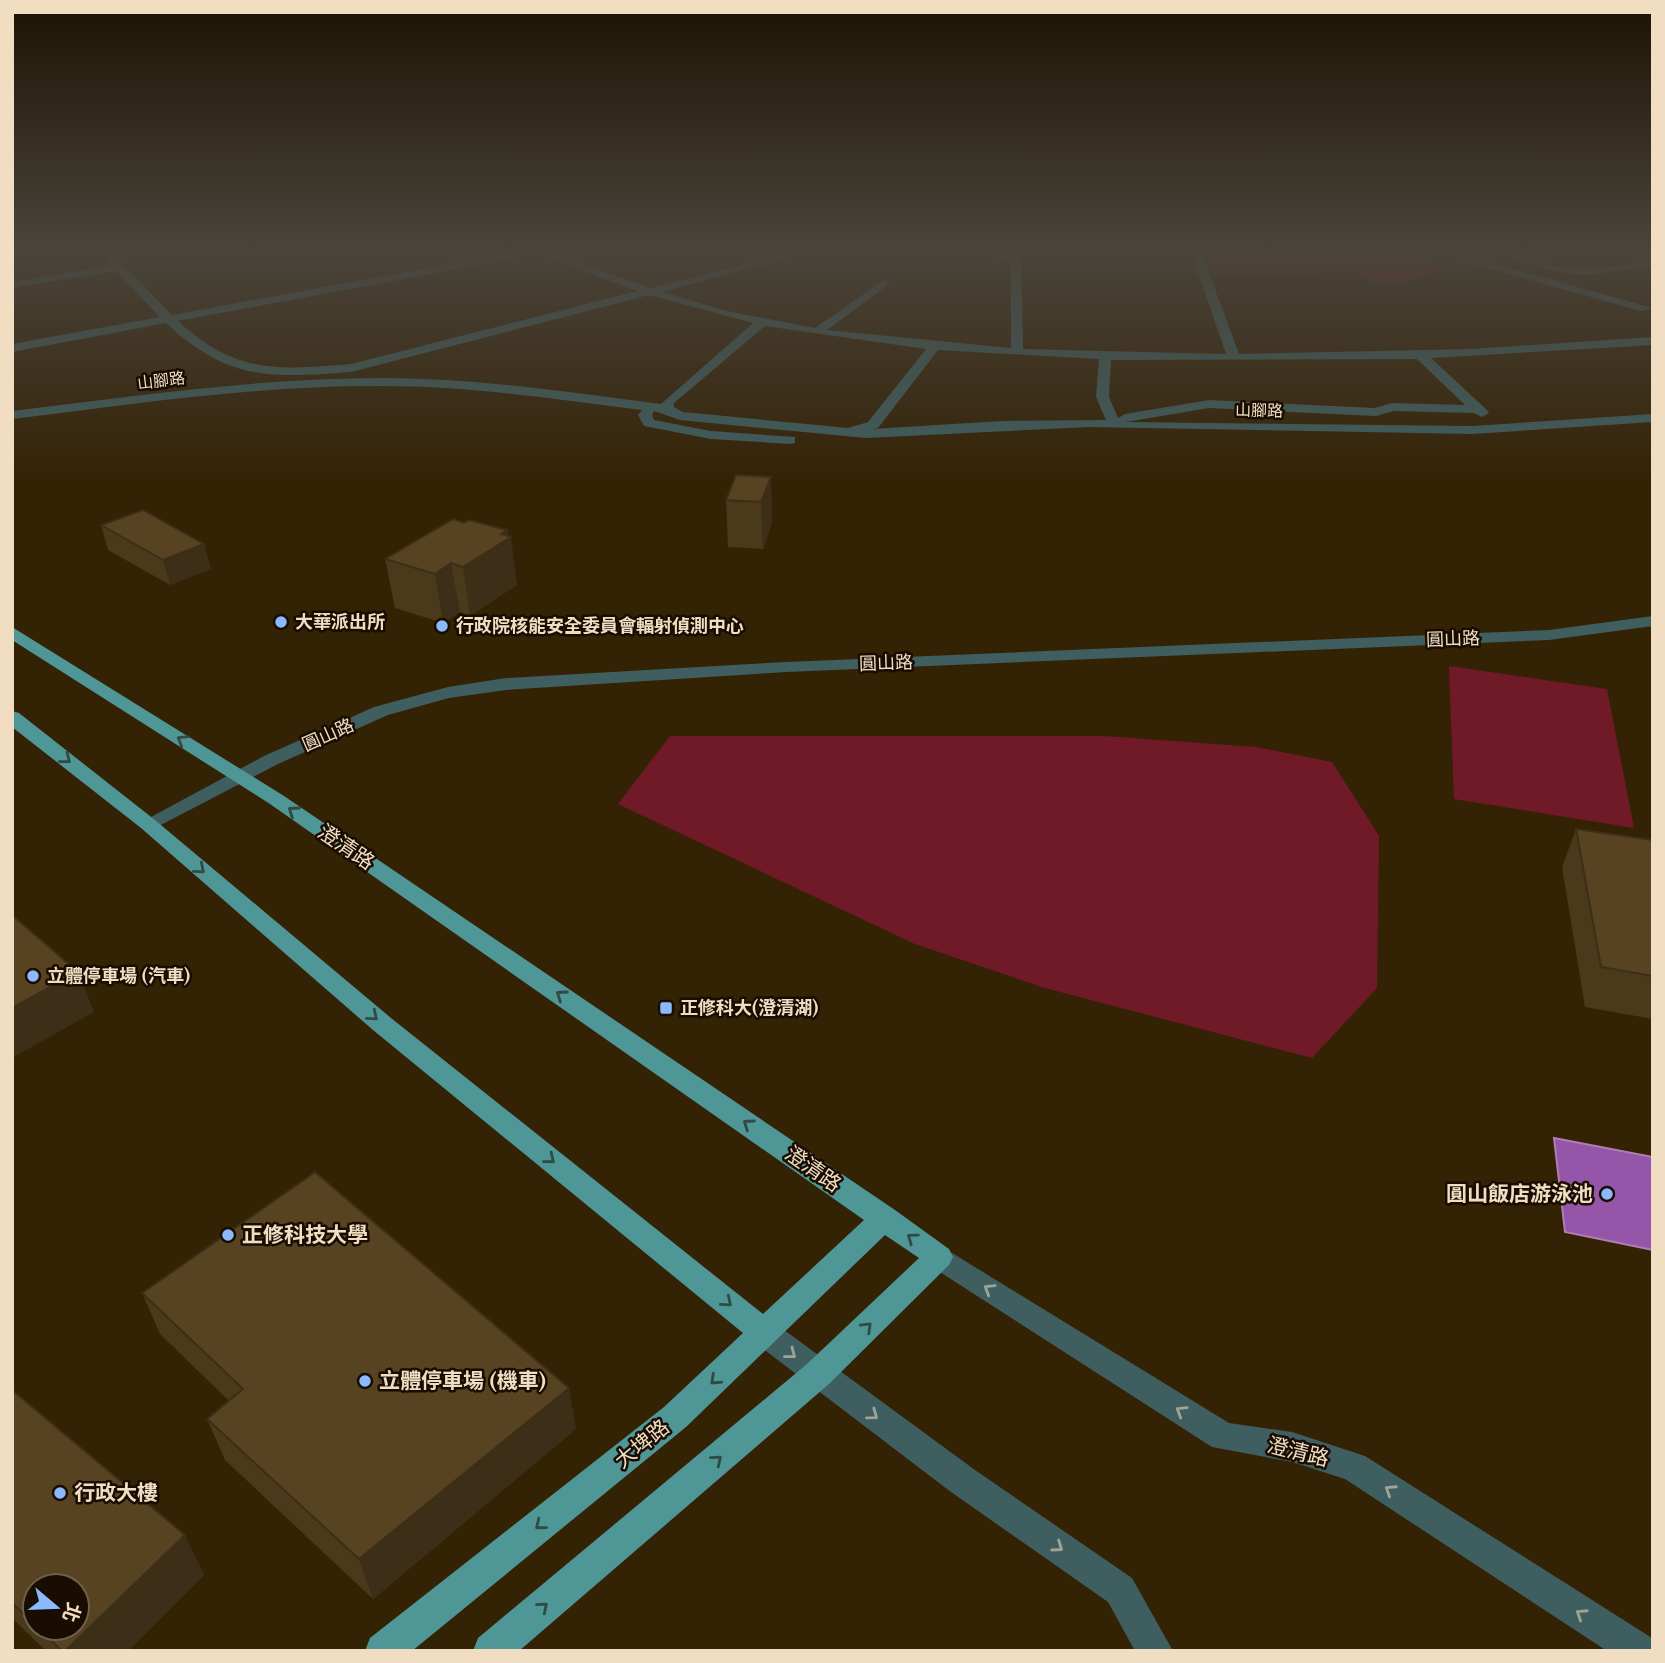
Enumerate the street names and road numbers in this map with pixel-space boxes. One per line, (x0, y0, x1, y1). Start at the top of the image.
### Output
street label: 山腳路 (136, 367, 186, 393)
street label: 山腳路 (1235, 400, 1283, 420)
street label: 圓山路 (1426, 627, 1480, 651)
street label: 圓山路 (859, 651, 913, 675)
street label: 圓山路 (299, 714, 357, 756)
street label: 澄清路 (313, 819, 379, 875)
street label: 澄清路 (780, 1140, 846, 1198)
street label: 大埤路 (609, 1414, 675, 1474)
street label: 澄清路 (1264, 1432, 1332, 1472)

